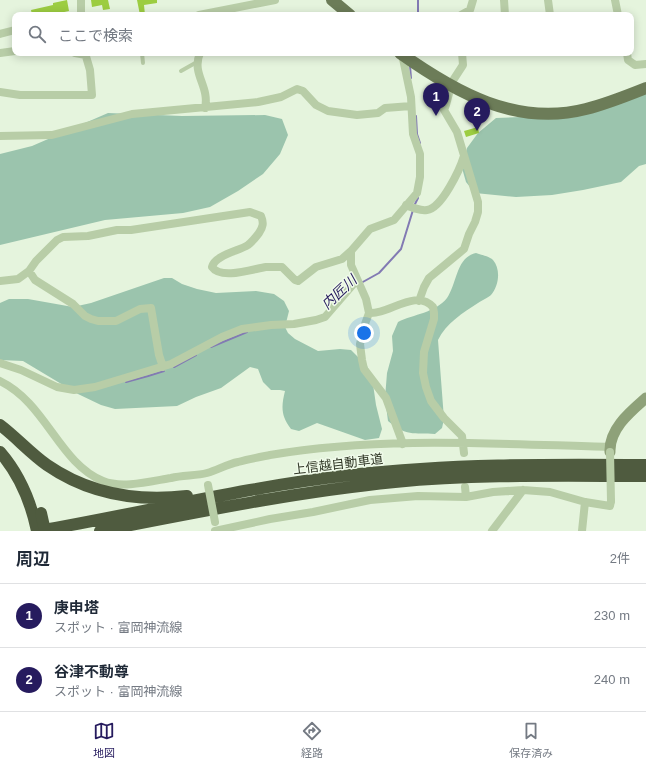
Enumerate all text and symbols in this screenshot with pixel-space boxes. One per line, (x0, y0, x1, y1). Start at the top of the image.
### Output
search box (12, 12, 634, 56)
icon: search (26, 23, 48, 45)
text: ここで検索 (58, 27, 133, 44)
pin: 1 (423, 83, 449, 116)
pin: 2 (464, 98, 490, 131)
water label: 内匠川 (318, 270, 361, 312)
your location (354, 323, 374, 343)
street label: 上信越自動車道 (292, 451, 384, 477)
text: 周辺 (16, 550, 50, 569)
text: 2件 (610, 551, 630, 566)
text: 庚申塔 (54, 599, 99, 616)
text: 1 (25, 608, 33, 623)
text: 230 m (594, 608, 630, 623)
text: スポット · 富岡神流線 (54, 620, 183, 635)
text: 谷津不動尊 (54, 663, 129, 680)
text: 2 (25, 672, 33, 687)
text: 240 m (594, 672, 630, 687)
text: スポット · 富岡神流線 (54, 684, 183, 699)
tab: 地図 (93, 720, 115, 760)
tab: 経路 (301, 720, 323, 760)
tab: 保存済み (509, 720, 553, 760)

